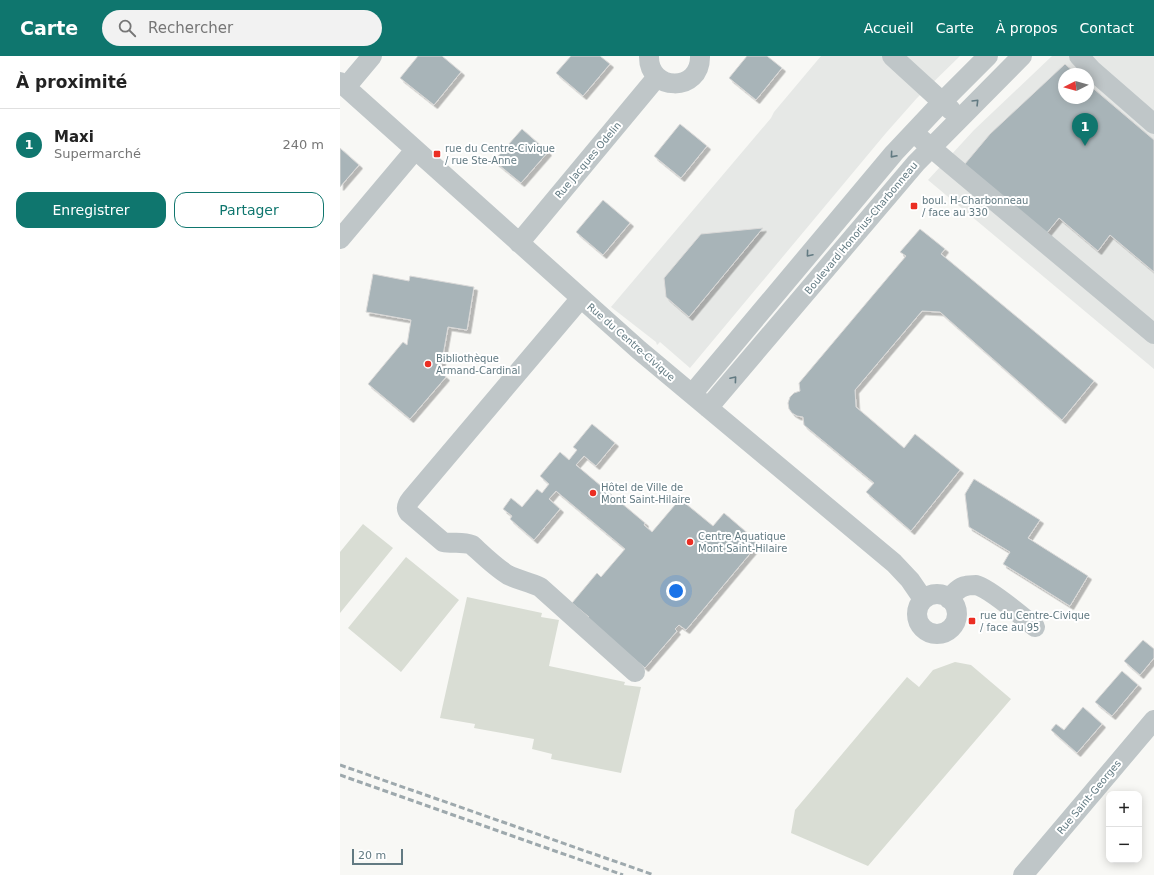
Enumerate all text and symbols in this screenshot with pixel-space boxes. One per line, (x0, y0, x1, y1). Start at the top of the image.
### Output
search box (102, 10, 382, 46)
text: Carte (20, 17, 78, 39)
icon: search (116, 17, 138, 39)
text: Rechercher (148, 19, 233, 37)
text: Accueil (864, 20, 914, 36)
text: Carte (936, 20, 974, 36)
text: À propos (996, 20, 1058, 36)
text: Contact (1080, 20, 1134, 36)
north arrow (1058, 68, 1094, 104)
text: À proximité (16, 72, 127, 92)
one-way arrow (971, 99, 979, 107)
pin: 1 (1072, 113, 1098, 146)
street label: Rue Jacques Odelin (553, 120, 623, 200)
text: Maxi (54, 128, 94, 146)
text: 1 (24, 137, 34, 152)
text: 240 m (282, 137, 324, 152)
place label: rue du Centre-Civique / rue Ste-Anne (445, 143, 555, 166)
text: Supermarché (54, 146, 141, 161)
marker: rue du Centre-Civique / rue Ste-Anne (432, 149, 442, 159)
one-way arrow (890, 150, 897, 157)
street label: Boulevard Honorius-Charbonneau (802, 160, 920, 296)
button: Enregistrer (16, 192, 166, 228)
button: Partager (174, 192, 324, 228)
place label: boul. H-Charbonneau / face au 330 (922, 195, 1028, 218)
marker: boul. H-Charbonneau / face au 330 (909, 201, 919, 211)
one-way arrow (807, 250, 814, 257)
street label: Rue du Centre-Civique (585, 301, 677, 383)
place label: Bibliothèque Armand-Cardinal (436, 353, 520, 376)
marker: Bibliothèque Armand-Cardinal (423, 359, 433, 369)
one-way arrow (729, 376, 736, 383)
place label: Hôtel de Ville de Mont Saint-Hilaire (601, 482, 690, 505)
marker: Hôtel de Ville de Mont Saint-Hilaire (588, 488, 598, 498)
place label: Centre Aquatique Mont Saint-Hilaire (698, 531, 787, 554)
marker: Centre Aquatique Mont Saint-Hilaire (685, 537, 695, 547)
your location (666, 581, 686, 601)
place label: rue du Centre-Civique / face au 95 (980, 610, 1090, 633)
marker: rue du Centre-Civique / face au 95 (967, 616, 977, 626)
street label: Rue Saint-Georges (1055, 758, 1123, 836)
map controls (1106, 791, 1142, 863)
button: + (1106, 791, 1142, 827)
button: − (1106, 827, 1142, 863)
scale bar (352, 847, 403, 866)
text: 20 m (358, 849, 386, 862)

